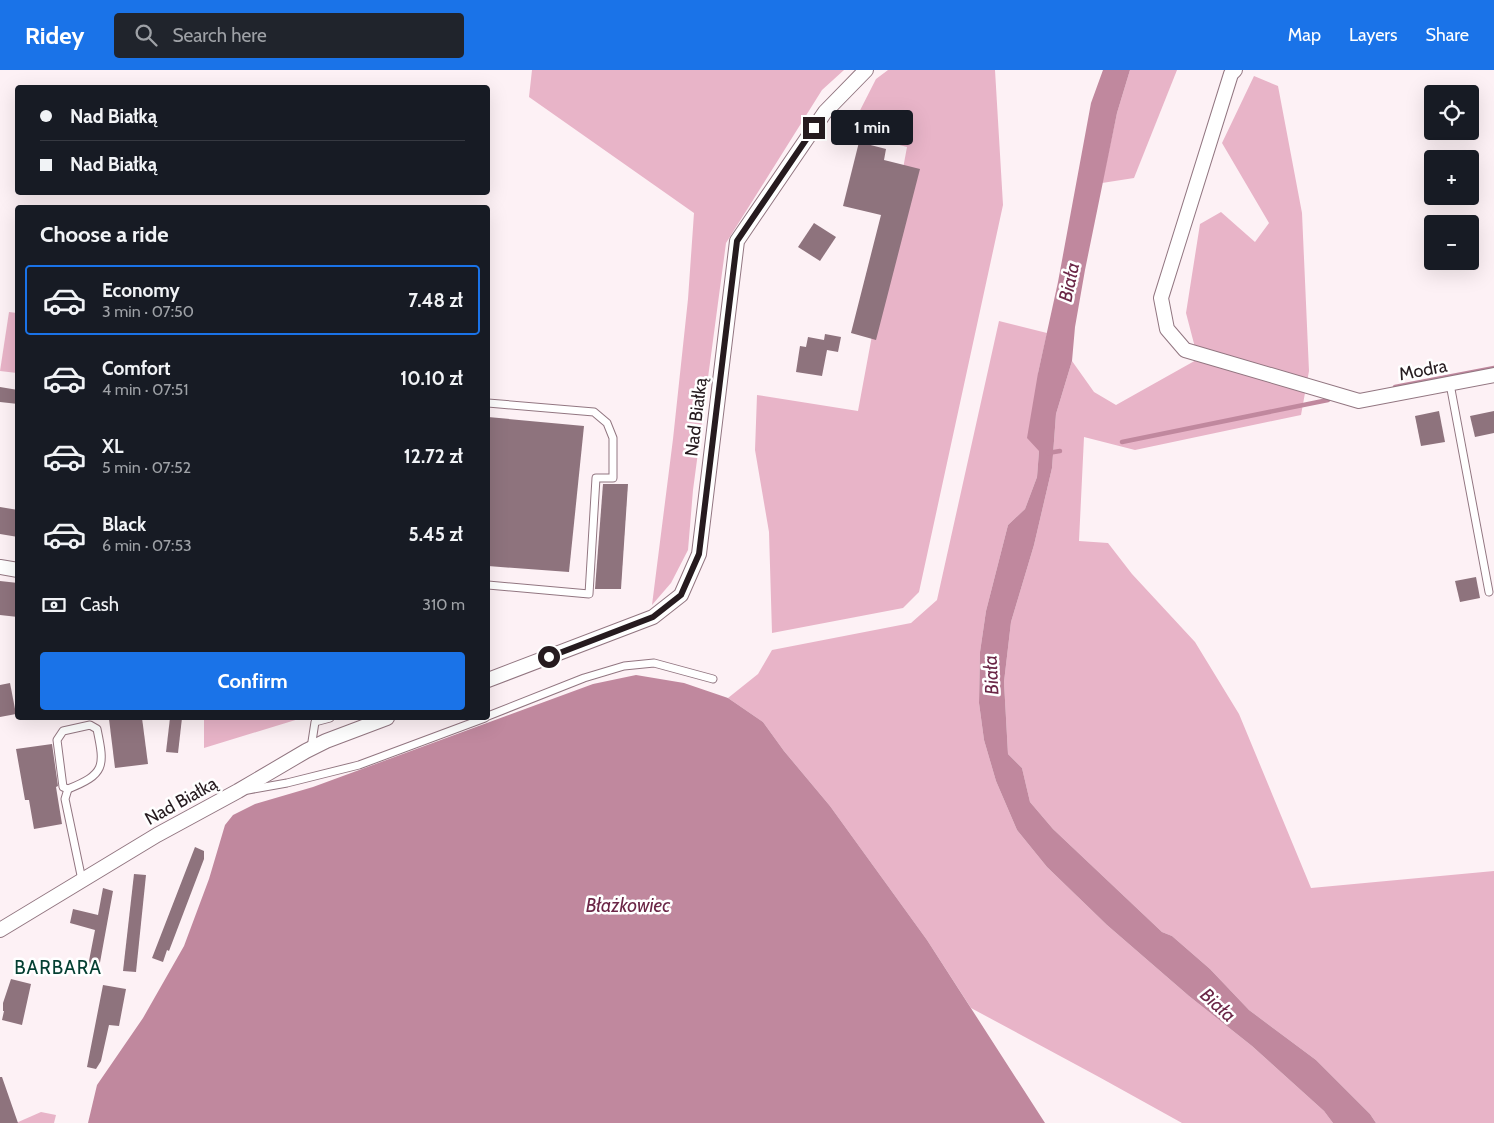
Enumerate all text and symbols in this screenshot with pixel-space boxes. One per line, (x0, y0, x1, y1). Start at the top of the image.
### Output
search box (114, 13, 464, 58)
text: Ridey (25, 21, 84, 50)
icon: search (132, 21, 160, 49)
text: Search here (172, 24, 267, 47)
text: Map (1288, 24, 1321, 46)
text: Layers (1349, 24, 1398, 46)
text: Share (1426, 24, 1469, 46)
map controls (1424, 85, 1479, 270)
button: locate (1424, 85, 1479, 140)
text: Nad Białką (70, 105, 157, 128)
callout: 1 min (832, 110, 914, 146)
route end (803, 117, 825, 139)
text: 1 min (854, 118, 890, 137)
button: + (1424, 150, 1479, 205)
text: Nad Białką (70, 153, 157, 176)
button: − (1424, 215, 1479, 270)
text: Choose a ride (40, 221, 169, 248)
water label: Biała (1054, 260, 1084, 304)
icon: car (42, 278, 87, 323)
text: Economy (102, 279, 180, 302)
text: 7.48 zł (408, 289, 463, 312)
text: 3 min · 07:50 (102, 302, 194, 321)
street label: Modra (1397, 355, 1449, 385)
icon: car (42, 356, 87, 401)
text: Comfort (102, 357, 171, 380)
text: 10.10 zł (400, 367, 463, 390)
street label: Nad Białką (680, 376, 712, 458)
text: 4 min · 07:51 (102, 380, 188, 399)
icon: car (42, 434, 87, 479)
text: XL (102, 435, 123, 458)
text: 12.72 zł (404, 445, 463, 468)
text: 5 min · 07:52 (102, 458, 191, 477)
icon: car (42, 512, 87, 557)
text: Black (102, 513, 146, 536)
text: 5.45 zł (408, 523, 463, 546)
text: 6 min · 07:53 (102, 536, 192, 555)
icon: cash (40, 591, 68, 619)
text: Cash (80, 593, 119, 616)
text: 310 m (422, 595, 465, 614)
route start (538, 646, 560, 668)
button: Confirm (40, 652, 465, 710)
water label: Biała (978, 655, 1004, 695)
street label: Nad Białką (141, 772, 221, 830)
water label: Błażkowiec (586, 894, 671, 917)
district label: BARBARA (14, 956, 102, 979)
water label: Biała (1196, 983, 1240, 1027)

